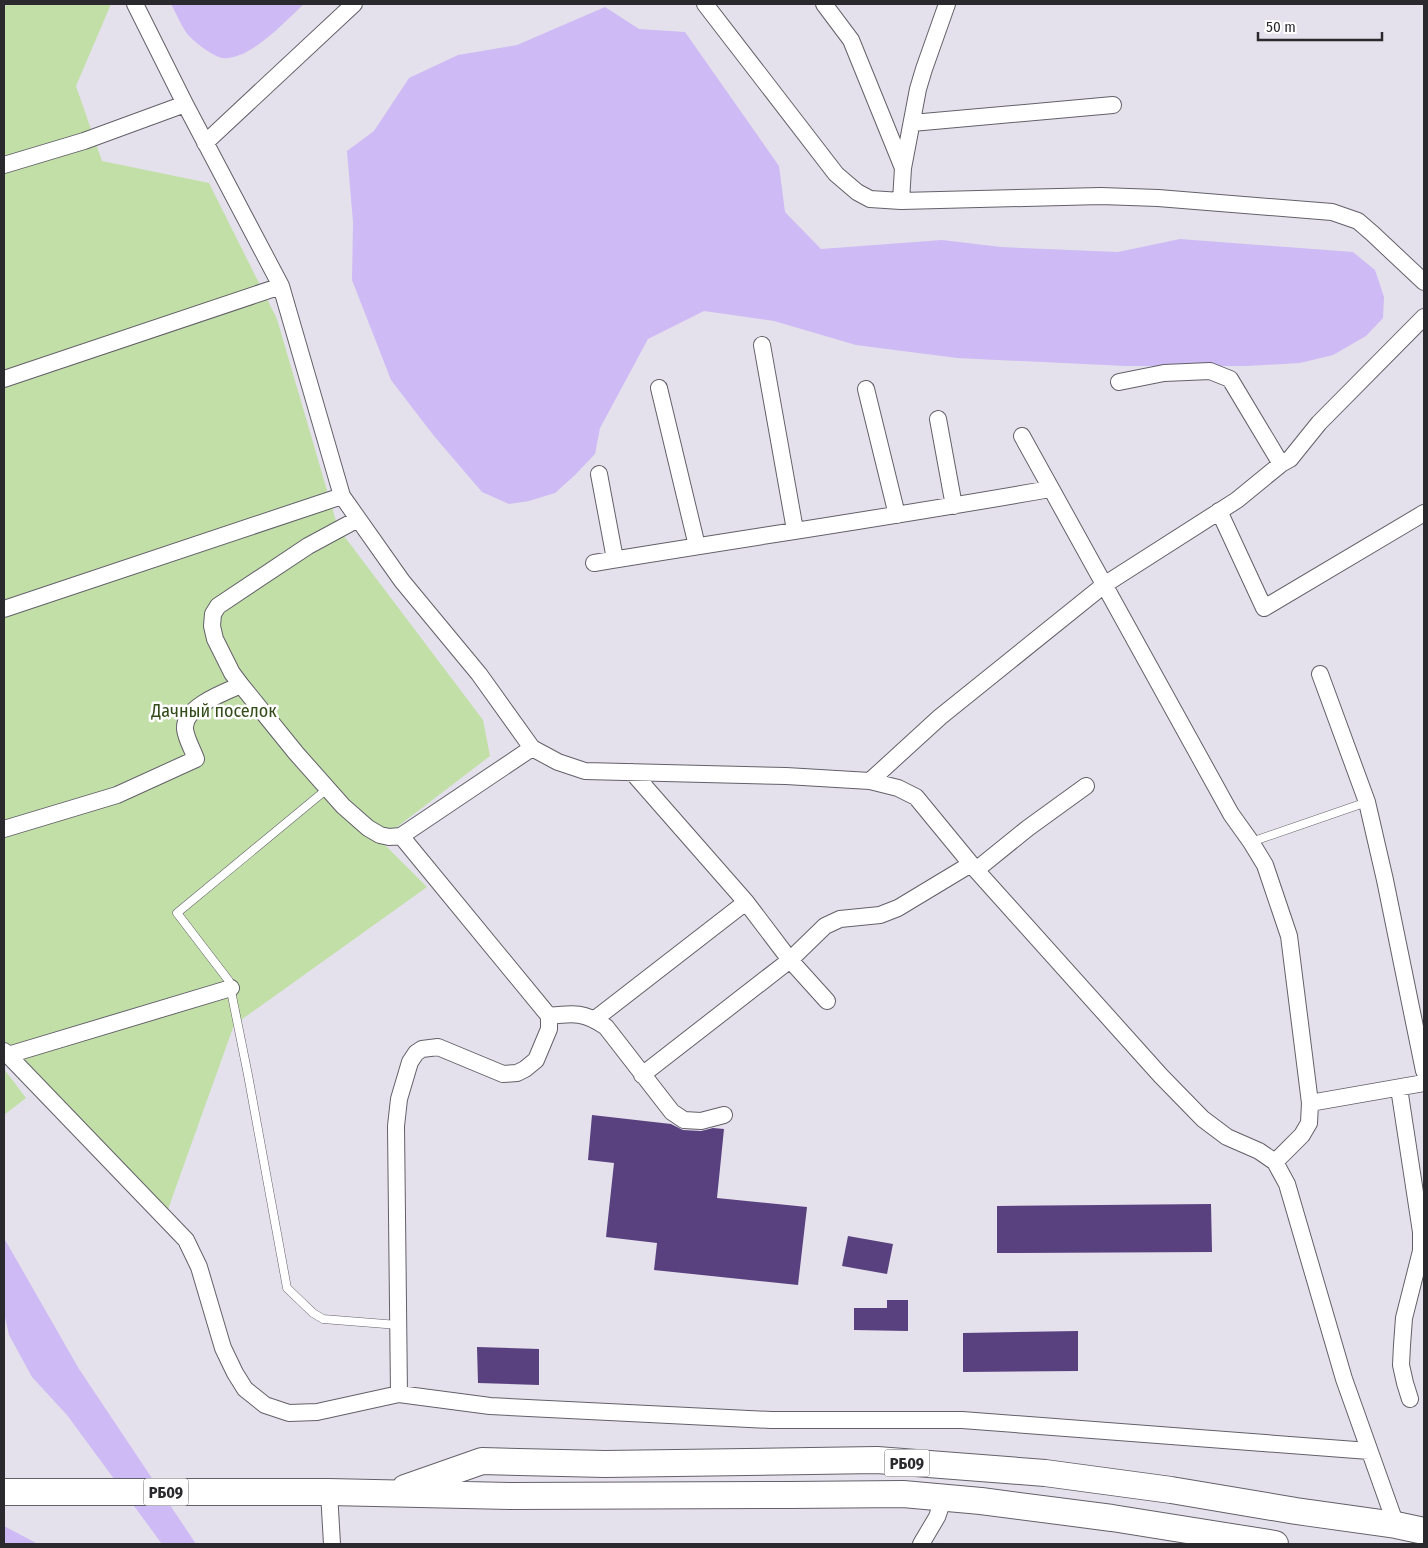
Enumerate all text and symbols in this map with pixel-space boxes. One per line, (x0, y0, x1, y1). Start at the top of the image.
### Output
scale bar (1258, 10, 1382, 42)
text: 50 m (1266, 18, 1296, 36)
park label: Дачный поселок (150, 700, 277, 722)
road number: РБ09 (884, 1450, 930, 1476)
road number: РБ09 (144, 1478, 188, 1505)

